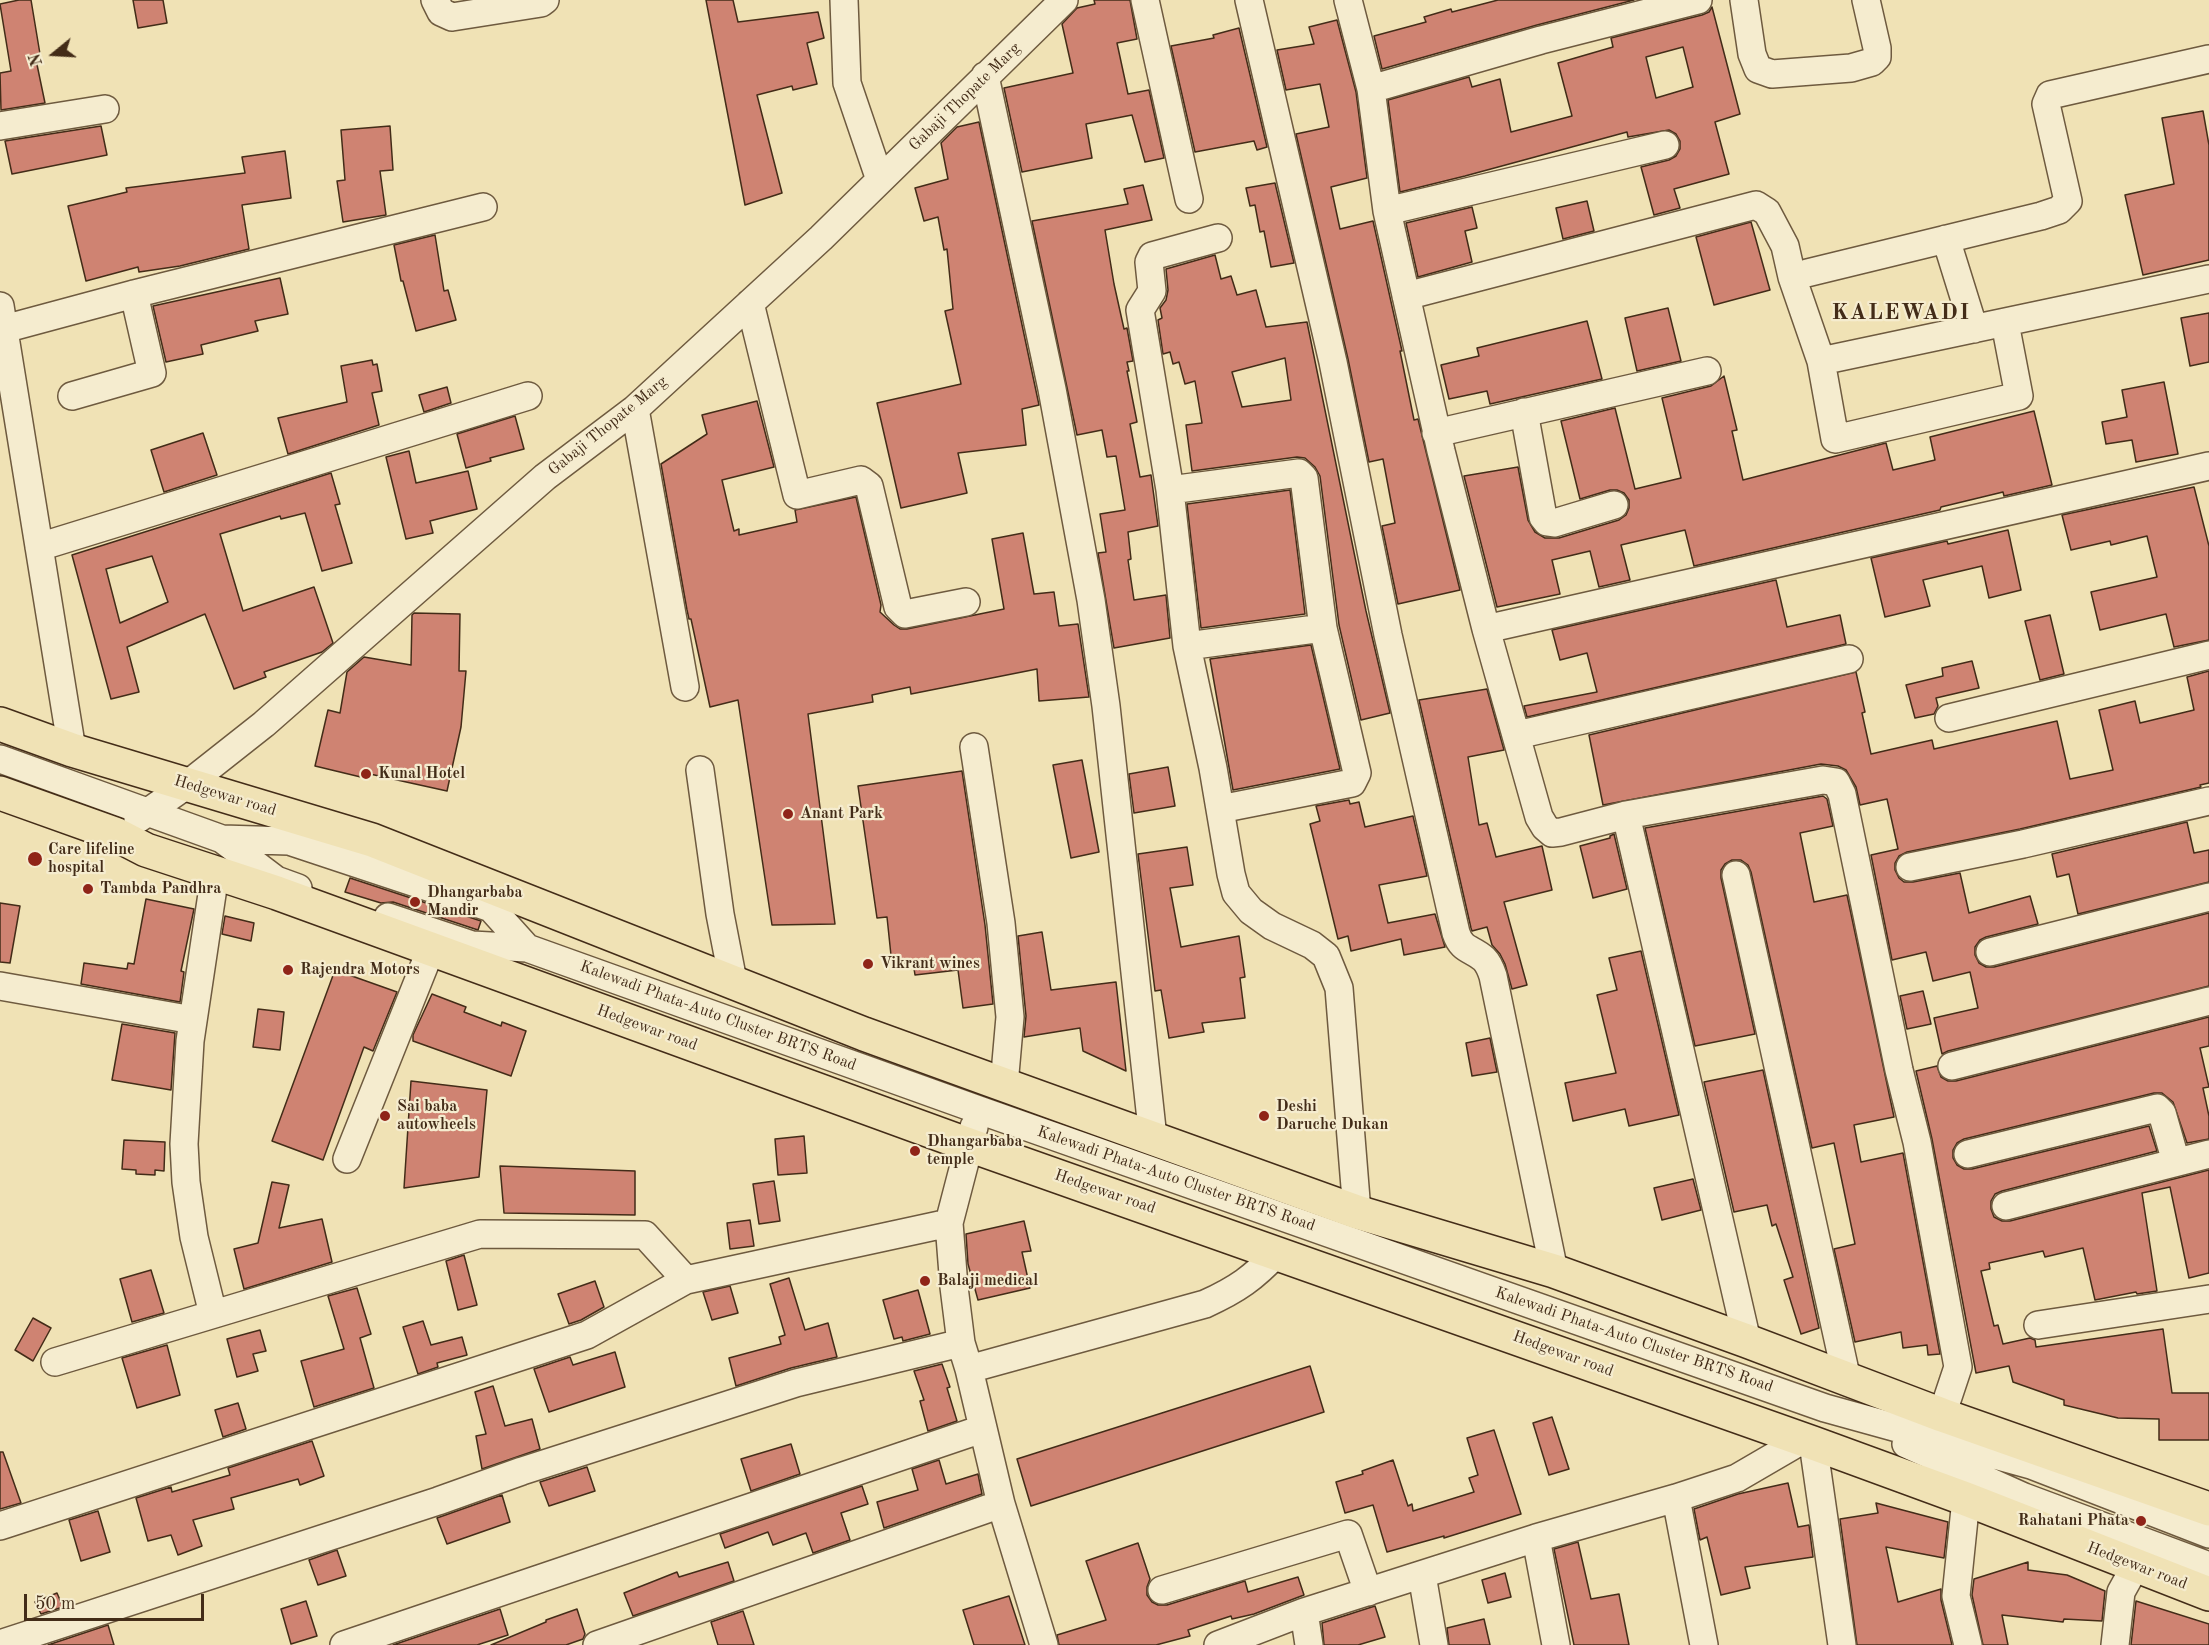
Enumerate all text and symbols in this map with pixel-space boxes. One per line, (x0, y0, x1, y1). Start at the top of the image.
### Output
north arrow (24, 24, 84, 84)
street label: Gabaji Thopate Marg (905, 39, 1025, 155)
text: N (27, 51, 46, 68)
district label: KALEWADI (1831, 300, 1971, 326)
street label: Gabaji Thopate Marg (545, 372, 671, 480)
place label: Kunal Hotel (378, 764, 465, 784)
marker: Kunal Hotel (359, 767, 373, 781)
street label: Hedgewar road (172, 771, 278, 821)
place label: Anant Park (800, 804, 883, 824)
marker: Anant Park (781, 807, 795, 821)
place label: Care lifeline hospital (48, 840, 135, 878)
marker: Care lifeline hospital (26, 850, 44, 868)
place label: Tambda Pandhra (100, 879, 221, 899)
marker: Tambda Pandhra (81, 882, 95, 896)
place label: Dhangarbaba Mandir (427, 883, 523, 921)
marker: Dhangarbaba Mandir (408, 895, 422, 909)
place label: Vikrant wines (880, 954, 980, 974)
street label: Kalewadi Phata-Auto Cluster BRTS Road (577, 957, 859, 1075)
marker: Vikrant wines (861, 957, 875, 971)
place label: Rajendra Motors (300, 960, 420, 980)
marker: Rajendra Motors (281, 963, 295, 977)
street label: Hedgewar road (594, 1001, 700, 1055)
place label: Sai baba autowheels (397, 1097, 476, 1135)
place label: Deshi Daruche Dukan (1276, 1097, 1388, 1135)
marker: Sai baba autowheels (378, 1109, 392, 1123)
marker: Deshi Daruche Dukan (1257, 1109, 1271, 1123)
street label: Kalewadi Phata-Auto Cluster BRTS Road (1034, 1122, 1318, 1236)
place label: Dhangarbaba temple (927, 1132, 1023, 1170)
marker: Dhangarbaba temple (908, 1144, 922, 1158)
street label: Hedgewar road (1052, 1166, 1158, 1218)
place label: Balaji medical (937, 1271, 1038, 1291)
marker: Balaji medical (918, 1274, 932, 1288)
street label: Kalewadi Phata-Auto Cluster BRTS Road (1492, 1283, 1776, 1397)
street label: Hedgewar road (1510, 1327, 1616, 1381)
place label: Rahatani Phata (2018, 1511, 2129, 1531)
marker: Rahatani Phata (2134, 1514, 2148, 1528)
street label: Hedgewar road (2084, 1538, 2190, 1594)
scale bar (27, 1582, 207, 1620)
text: 50 m (35, 1595, 75, 1613)

